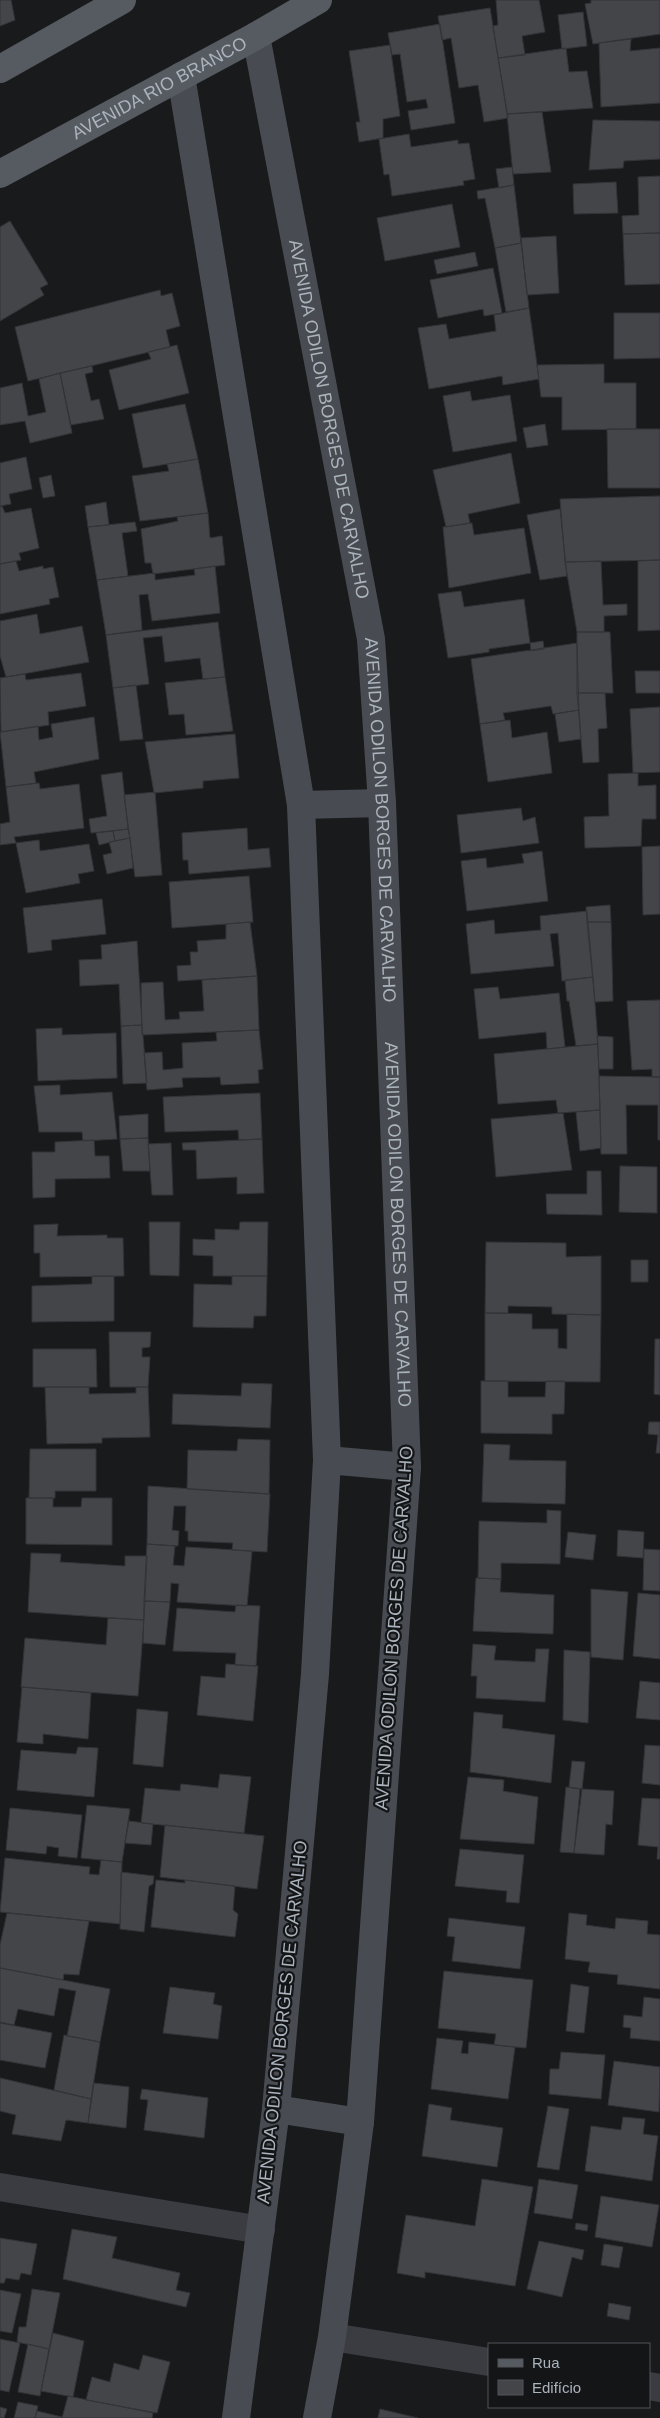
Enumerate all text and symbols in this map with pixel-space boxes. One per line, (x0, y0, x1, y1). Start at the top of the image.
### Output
street label: AVENIDA RIO BRANCO (68, 33, 250, 143)
street label: AVENIDA ODILON BORGES DE CARVALHO (285, 238, 373, 600)
street label: AVENIDA ODILON BORGES DE CARVALHO (361, 637, 399, 1003)
street label: AVENIDA ODILON BORGES DE CARVALHO (381, 1042, 415, 1407)
street label: AVENIDA ODILON BORGES DE CARVALHO (371, 1445, 417, 1811)
street label: AVENIDA ODILON BORGES DE CARVALHO (253, 1839, 311, 2205)
legend (488, 2343, 650, 2408)
text: Rua (532, 2354, 560, 2371)
text: Edifício (532, 2379, 581, 2396)

